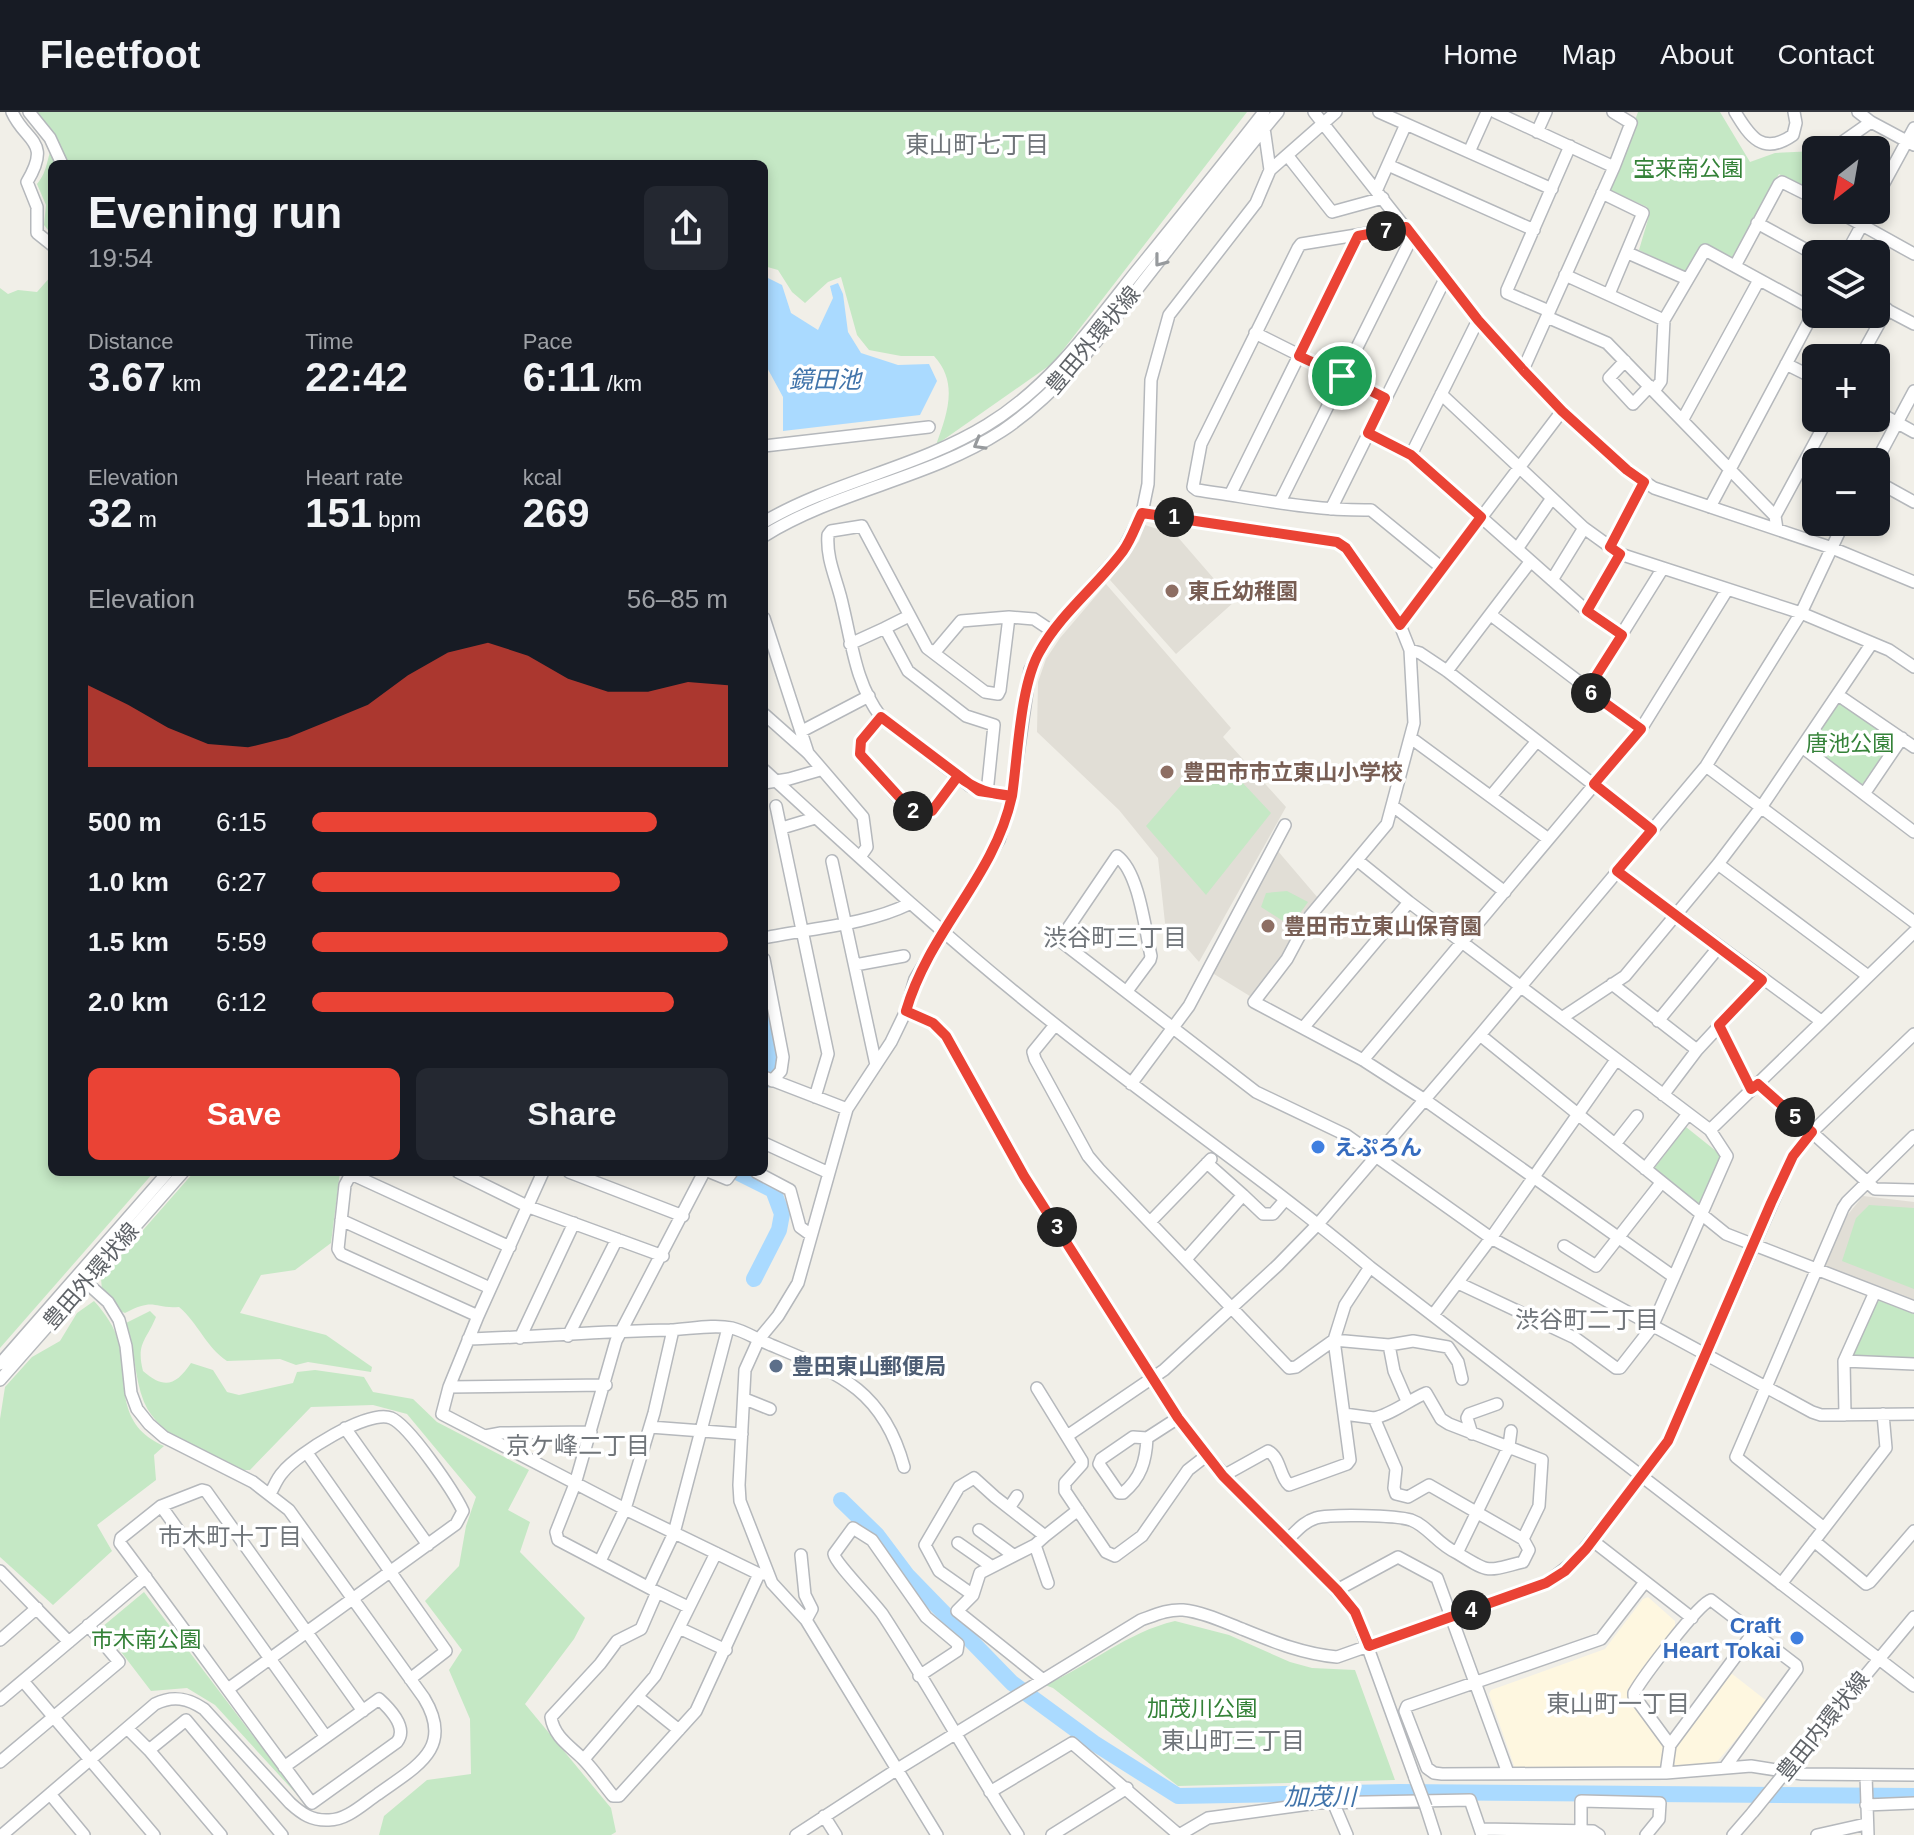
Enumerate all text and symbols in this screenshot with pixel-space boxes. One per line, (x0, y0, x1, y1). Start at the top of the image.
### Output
text: Fleetfoot (40, 34, 200, 76)
text: Home (1443, 39, 1518, 70)
text: Map (1562, 39, 1616, 70)
text: About (1660, 39, 1734, 70)
text: Contact (1778, 39, 1874, 70)
district label: 東山町七丁目 (905, 131, 1049, 158)
north arrow (1802, 136, 1890, 224)
map controls (1802, 136, 1890, 536)
park label: 宝来南公園 (1633, 156, 1743, 181)
button: share (644, 186, 728, 270)
text: Evening run (88, 188, 342, 237)
pin: 7 (1366, 211, 1406, 251)
text: 7 (1380, 218, 1392, 243)
button: layers (1802, 240, 1890, 328)
text: 19:54 (88, 243, 153, 273)
one-way arrow (1155, 252, 1170, 266)
street label: 豊田外環状線 (1041, 281, 1145, 399)
text: Distance (88, 329, 174, 354)
text: Time (305, 329, 353, 354)
text: Pace (523, 329, 573, 354)
pin (1308, 342, 1376, 410)
button: + (1802, 344, 1890, 432)
icon: arrive (1320, 354, 1364, 398)
text: 3.67 (88, 355, 166, 399)
text: 22:42 (305, 355, 408, 399)
text: 6:11 (523, 355, 601, 399)
water label: 鏡田池 (789, 366, 863, 393)
text: km (166, 371, 201, 396)
text: /km (601, 371, 642, 396)
one-way arrow (973, 434, 988, 450)
button: − (1802, 448, 1890, 536)
text: Elevation (88, 465, 179, 490)
text: Heart rate (305, 465, 403, 490)
text: kcal (523, 465, 562, 490)
text: 32 (88, 491, 133, 535)
text: 151 (305, 491, 372, 535)
text: 269 (523, 491, 589, 535)
pin: 1 (1154, 497, 1194, 537)
text: 1 (1168, 504, 1180, 529)
text: m (133, 507, 157, 532)
text: bpm (372, 507, 421, 532)
place label: 東丘幼稚園 (1188, 579, 1298, 604)
marker: 東丘幼稚園 (1163, 582, 1181, 600)
text: Elevation (88, 584, 195, 614)
text: 56–85 m (627, 584, 728, 614)
pin: 6 (1571, 673, 1611, 713)
text: 6 (1585, 680, 1597, 705)
park label: 唐池公園 (1806, 731, 1894, 756)
place label: 豊田市市立東山小学校 (1183, 760, 1403, 785)
marker: 豊田市市立東山小学校 (1158, 763, 1176, 781)
pin: 2 (893, 791, 933, 831)
text: 2 (907, 798, 919, 823)
text: 500 m (88, 807, 162, 837)
text: 6:15 (216, 807, 267, 837)
text: 1.0 km (88, 867, 169, 897)
text: 6:27 (216, 867, 267, 897)
place label: 豊田市立東山保育園 (1284, 914, 1482, 939)
marker: 豊田市立東山保育園 (1259, 917, 1277, 935)
district label: 渋谷町三丁目 (1043, 924, 1187, 951)
text: 1.5 km (88, 927, 169, 957)
text: 5:59 (216, 927, 267, 957)
text: 2.0 km (88, 987, 169, 1017)
text: 6:12 (216, 987, 267, 1017)
button: Save (88, 1068, 400, 1160)
button: Share (416, 1068, 728, 1160)
pin: 5 (1775, 1097, 1815, 1137)
text: 5 (1789, 1104, 1801, 1129)
place label: えぷろん (1334, 1135, 1422, 1160)
marker: えぷろん (1309, 1138, 1327, 1156)
pin: 3 (1037, 1207, 1077, 1247)
text: 3 (1051, 1214, 1063, 1239)
street label: 豊田外環状線 (38, 1218, 144, 1334)
district label: 渋谷町二丁目 (1515, 1306, 1659, 1333)
place label: 豊田東山郵便局 (792, 1354, 946, 1379)
marker: 豊田東山郵便局 (767, 1357, 785, 1375)
district label: 京ケ峰二丁目 (506, 1432, 650, 1459)
district label: 市木町十丁目 (158, 1523, 302, 1550)
pin: 4 (1451, 1590, 1491, 1630)
text: 4 (1465, 1597, 1477, 1622)
place label: Craft Heart Tokai (1663, 1613, 1782, 1663)
park label: 市木南公園 (91, 1627, 201, 1652)
marker: Craft Heart Tokai (1788, 1629, 1806, 1647)
street label: 豊田内環状線 (1772, 1667, 1874, 1785)
district label: 東山町一丁目 (1546, 1690, 1690, 1717)
park label: 加茂川公園 (1147, 1696, 1257, 1721)
district label: 東山町三丁目 (1161, 1727, 1305, 1754)
water label: 加茂川 (1284, 1783, 1359, 1810)

